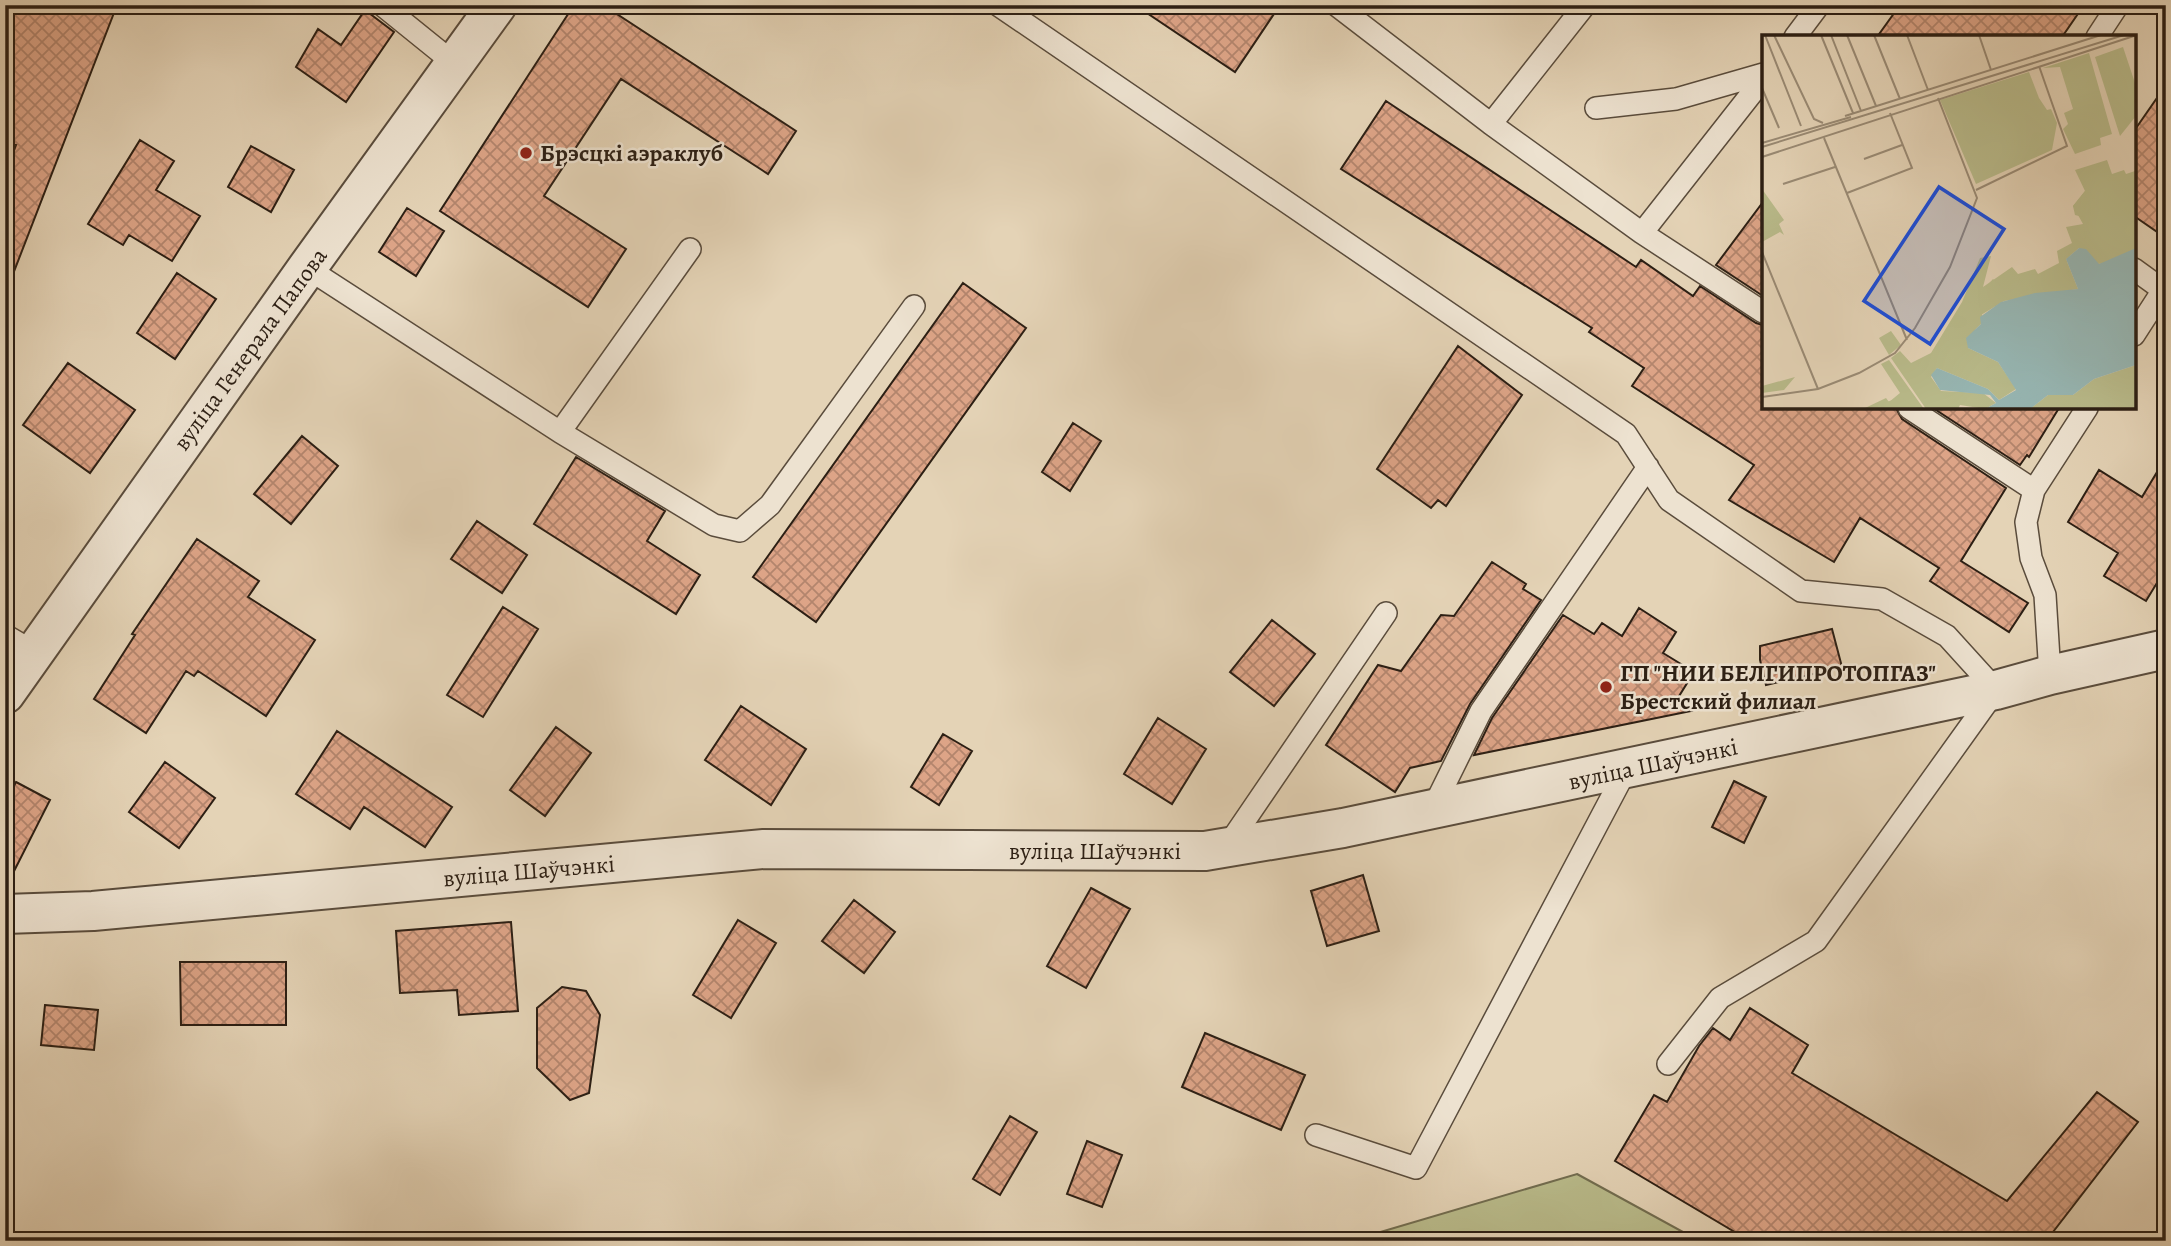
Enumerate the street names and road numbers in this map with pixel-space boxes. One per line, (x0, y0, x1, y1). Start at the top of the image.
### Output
street label: вуліца Генерала Папова (166, 241, 334, 457)
street label: вуліца Шаўчэнкі (1565, 730, 1741, 798)
street label: вуліца Шаўчэнкі (1009, 835, 1181, 867)
street label: вуліца Шаўчэнкі (442, 848, 616, 894)

